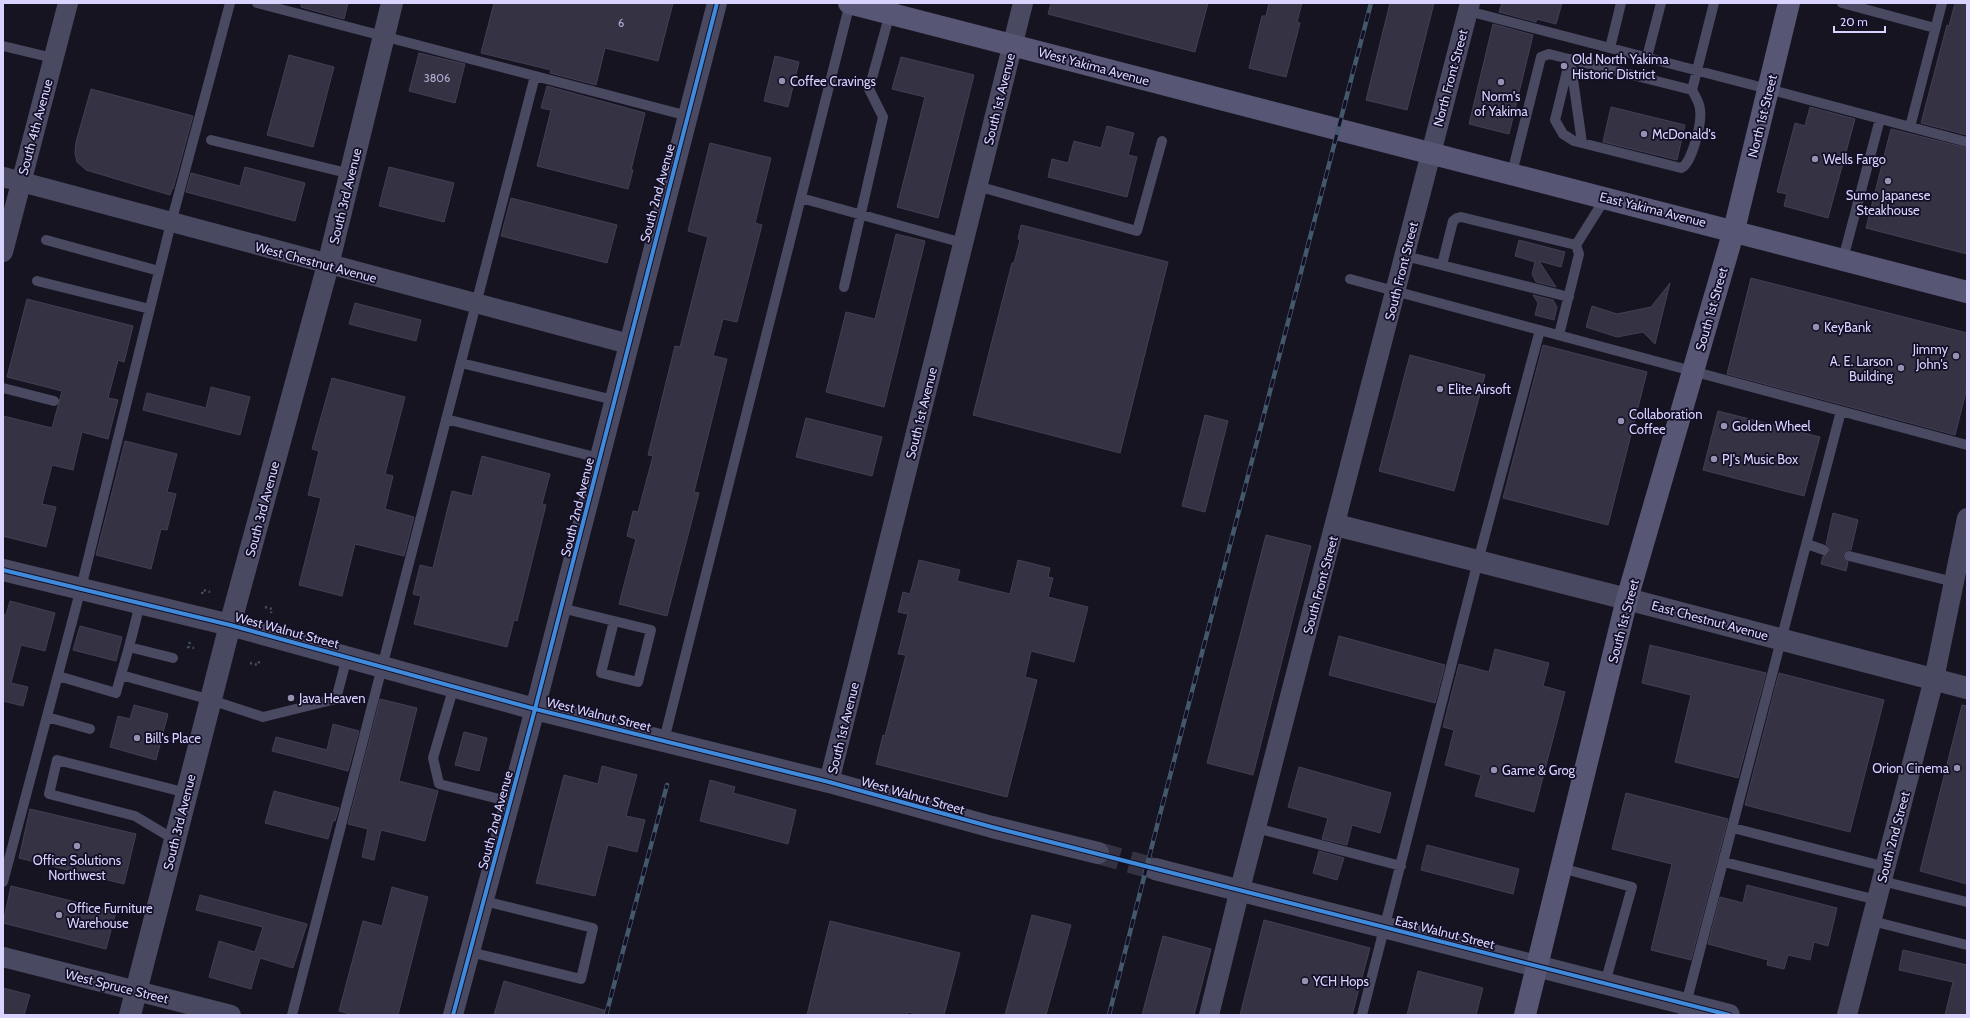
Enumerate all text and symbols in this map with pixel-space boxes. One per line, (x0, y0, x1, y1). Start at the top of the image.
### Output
scale bar (1834, 8, 1885, 34)
text: 20 m (1840, 14, 1868, 29)
house number: 6 (618, 16, 624, 30)
street label: North Front Street (1429, 27, 1471, 128)
street label: West Yakima Avenue (1037, 43, 1152, 89)
street label: South 1st Avenue (980, 51, 1018, 147)
place label: Old North Yakima Historic District (1572, 51, 1669, 82)
marker: Old North Yakima Historic District (1559, 61, 1569, 71)
house number: 3806 (424, 71, 450, 85)
street label: North 1st Street (1744, 72, 1780, 159)
place label: Coffee Cravings (790, 73, 876, 89)
marker: Coffee Cravings (777, 76, 787, 86)
street label: South 4th Avenue (14, 77, 56, 177)
marker: Norm's of Yakima (1496, 77, 1506, 87)
place label: Norm's of Yakima (1474, 88, 1528, 119)
place label: McDonald's (1652, 126, 1717, 142)
marker: McDonald's (1639, 129, 1649, 139)
street label: South 2nd Avenue (636, 142, 678, 244)
street label: South 3rd Avenue (325, 146, 365, 246)
place label: Wells Fargo (1823, 151, 1886, 167)
marker: Wells Fargo (1810, 154, 1820, 164)
marker: Sumo Japanese Steakhouse (1883, 176, 1893, 186)
place label: Sumo Japanese Steakhouse (1846, 187, 1931, 218)
street label: East Yakima Avenue (1598, 188, 1708, 230)
street label: South Front Street (1381, 219, 1421, 322)
street label: West Chestnut Avenue (253, 238, 379, 286)
street label: South 1st Street (1691, 265, 1731, 353)
place label: KeyBank (1824, 319, 1871, 335)
marker: KeyBank (1811, 322, 1821, 332)
place label: Jimmy John's (1912, 341, 1949, 372)
marker: Jimmy John's (1951, 351, 1961, 361)
place label: A. E. Larson Building (1830, 353, 1894, 384)
marker: A. E. Larson Building (1896, 363, 1906, 373)
street label: South 1st Avenue (902, 365, 940, 461)
place label: Elite Airsoft (1448, 381, 1512, 397)
marker: Elite Airsoft (1435, 384, 1445, 394)
place label: Collaboration Coffee (1629, 406, 1702, 437)
marker: Collaboration Coffee (1616, 416, 1626, 426)
place label: Golden Wheel (1732, 418, 1811, 434)
marker: Golden Wheel (1719, 421, 1729, 431)
place label: PJ's Music Box (1722, 451, 1799, 467)
marker: PJ's Music Box (1709, 454, 1719, 464)
street label: South 2nd Avenue (557, 456, 597, 558)
street label: South 3rd Avenue (242, 459, 283, 559)
street label: South Front Street (1299, 534, 1341, 636)
street label: South 1st Street (1604, 577, 1642, 665)
street label: East Chestnut Avenue (1650, 597, 1770, 643)
street label: West Walnut Street (233, 608, 341, 652)
street label: South 1st Avenue (824, 680, 862, 776)
place label: Java Heaven (298, 690, 366, 706)
marker: Java Heaven (286, 693, 296, 703)
street label: West Walnut Street (545, 693, 653, 735)
place label: Bill's Place (145, 730, 201, 746)
marker: Bill's Place (132, 733, 142, 743)
place label: Orion Cinema (1872, 760, 1950, 776)
place label: Game & Grog (1502, 762, 1576, 778)
marker: Orion Cinema (1952, 763, 1962, 773)
marker: Game & Grog (1489, 765, 1499, 775)
street label: South 2nd Avenue (474, 769, 516, 871)
street label: South 3rd Avenue (159, 772, 199, 872)
street label: West Walnut Street (859, 773, 967, 818)
street label: South 2nd Street (1873, 789, 1913, 884)
marker: Office Solutions Northwest (72, 841, 82, 851)
place label: Office Solutions Northwest (33, 852, 122, 883)
place label: Office Furniture Warehouse (67, 900, 153, 931)
marker: Office Furniture Warehouse (54, 910, 64, 920)
street label: East Walnut Street (1394, 912, 1497, 952)
street label: West Spruce Street (64, 965, 171, 1007)
place label: YCH Hops (1312, 973, 1370, 989)
marker: YCH Hops (1300, 976, 1310, 986)

